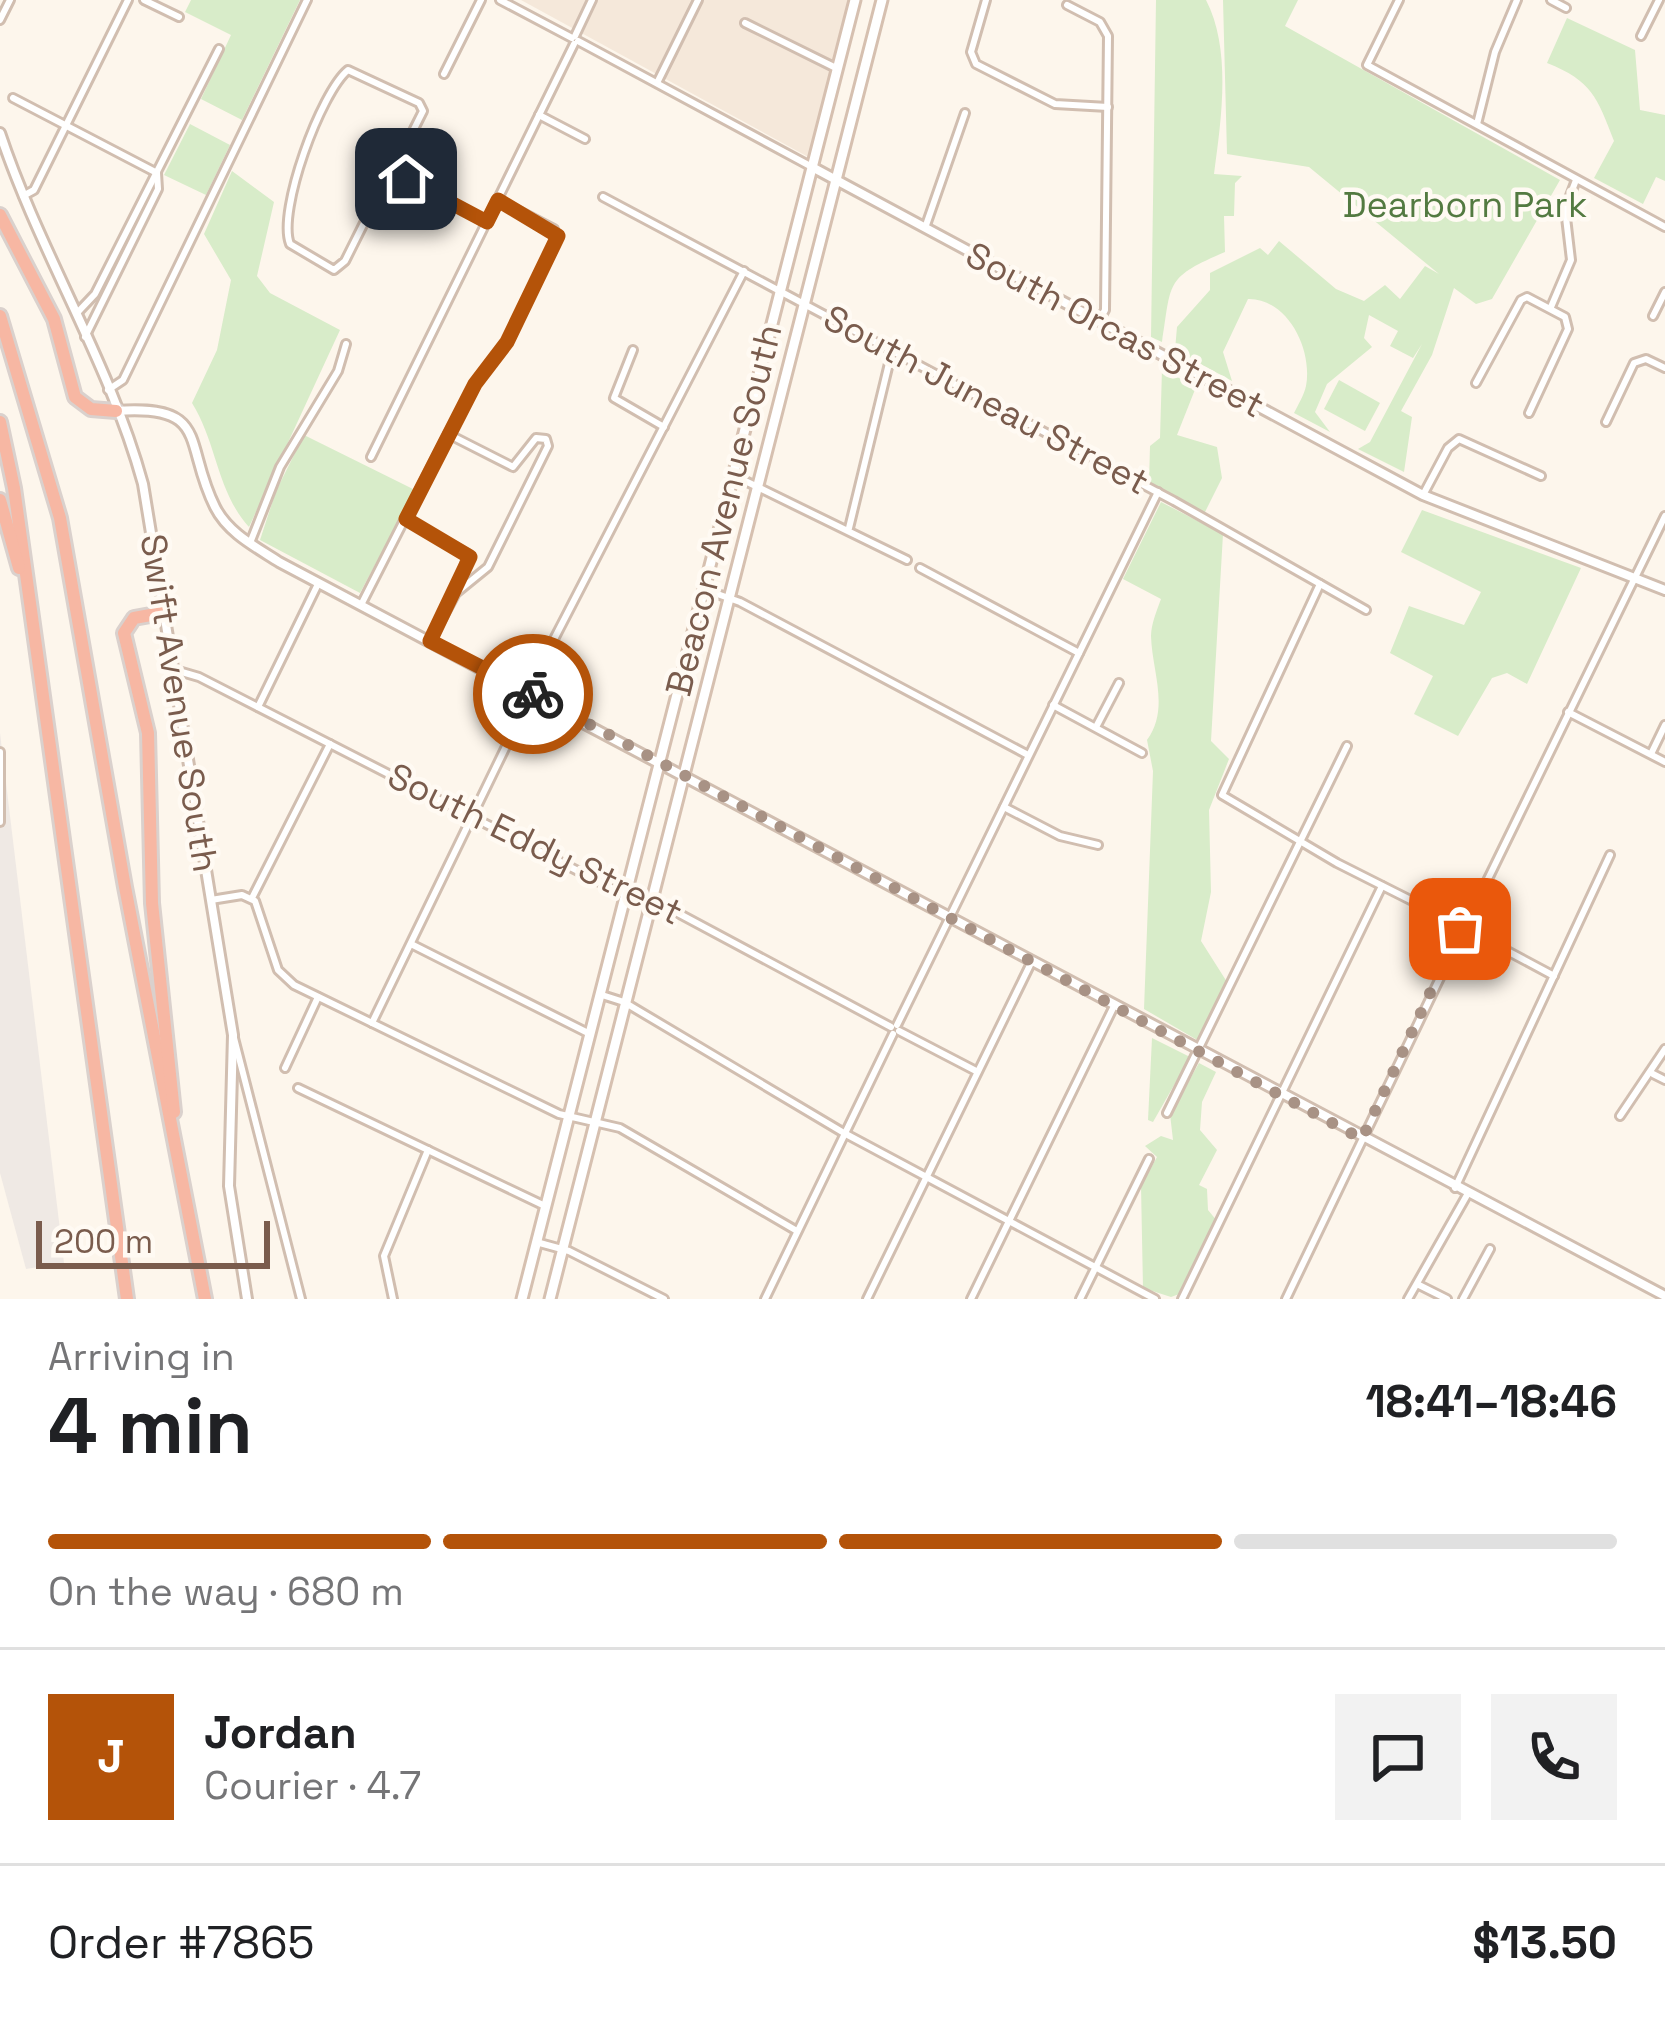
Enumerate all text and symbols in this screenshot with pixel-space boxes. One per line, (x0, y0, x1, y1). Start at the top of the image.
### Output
pin (355, 128, 457, 230)
icon: home (373, 146, 439, 212)
park label: Dearborn Park (1343, 182, 1587, 228)
street label: South Orcas Street (958, 232, 1272, 428)
street label: South Juneau Street (816, 295, 1156, 505)
street label: Beacon Avenue South (656, 319, 792, 701)
street label: Swift Avenue South (130, 531, 228, 875)
courier (473, 634, 593, 754)
icon: bike (500, 661, 566, 727)
street label: South Eddy Street (380, 753, 690, 935)
pin (1409, 878, 1511, 980)
icon: bag (1427, 896, 1493, 962)
scale bar (36, 1215, 270, 1268)
text: 200 m (54, 1221, 153, 1263)
text: Arriving in (48, 1332, 235, 1381)
text: 18:41–18:46 (1366, 1373, 1617, 1430)
text: 4 min (48, 1376, 253, 1476)
text: On the way · 680 m (48, 1567, 404, 1616)
button: chat (1335, 1694, 1461, 1820)
button: phone (1491, 1694, 1617, 1820)
text: Jordan (204, 1704, 357, 1761)
text: J (97, 1728, 125, 1785)
text: Courier · 4.7 (204, 1761, 421, 1810)
text: Order #7865 (48, 1914, 314, 1971)
text: $13.50 (1472, 1914, 1617, 1971)

